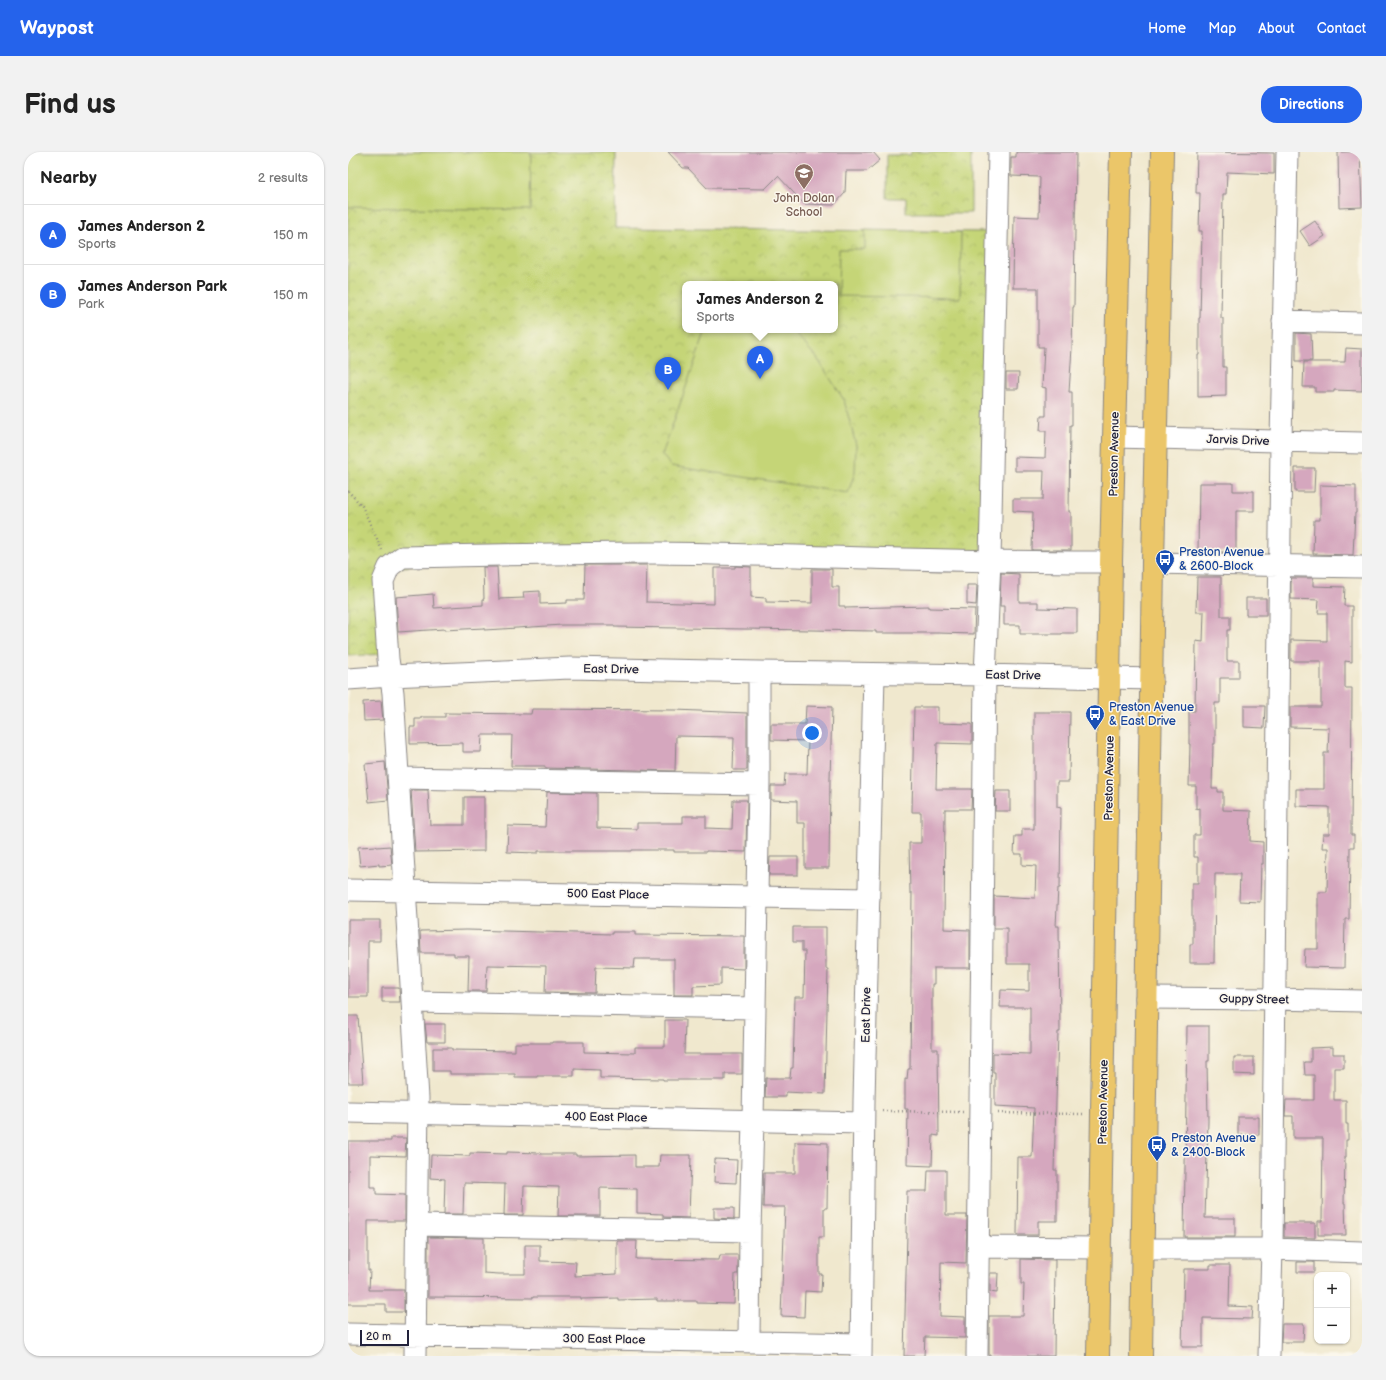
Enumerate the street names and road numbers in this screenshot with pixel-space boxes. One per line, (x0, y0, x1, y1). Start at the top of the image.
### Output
street label: Preston Avenue (1106, 411, 1123, 497)
street label: Jarvis Drive (1206, 432, 1270, 449)
street label: East Drive (583, 662, 639, 677)
street label: East Drive (985, 668, 1041, 683)
street label: Preston Avenue (1101, 735, 1118, 821)
street label: 500 East Place (567, 886, 649, 903)
street label: East Drive (859, 987, 874, 1043)
street label: Guppy Street (1219, 991, 1289, 1008)
street label: Preston Avenue (1095, 1059, 1112, 1145)
street label: 400 East Place (565, 1109, 647, 1126)
street label: 300 East Place (562, 1331, 645, 1348)

